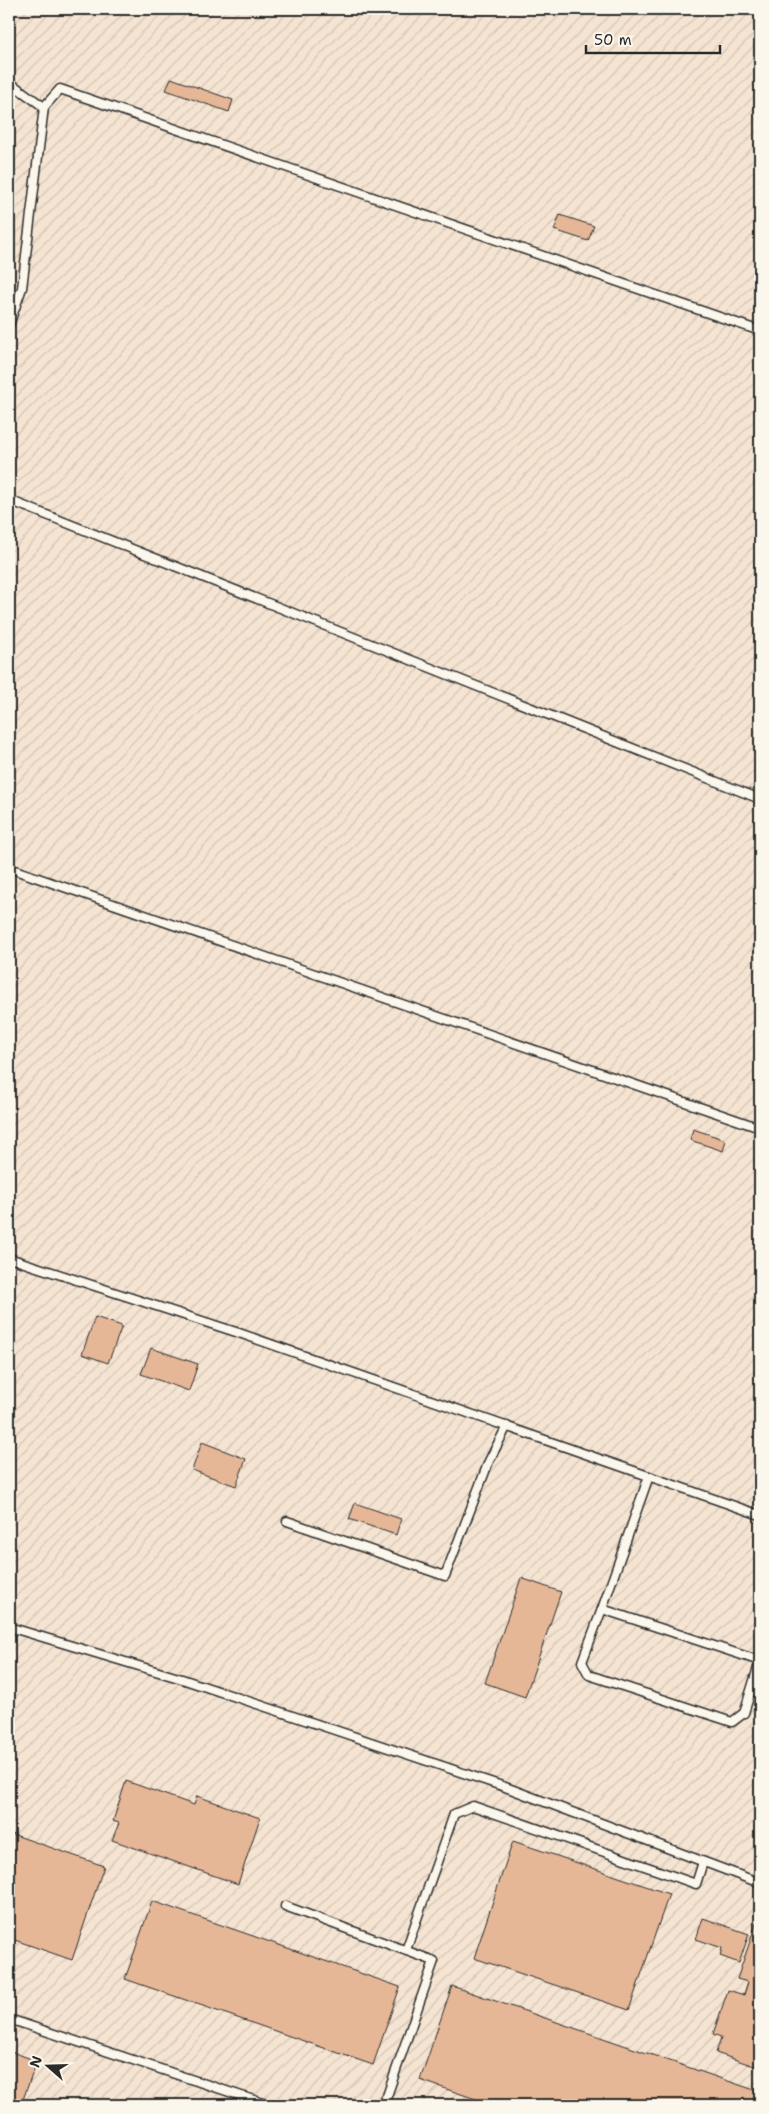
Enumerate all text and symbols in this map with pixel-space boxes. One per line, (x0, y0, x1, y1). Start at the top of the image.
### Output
scale bar (586, 22, 720, 54)
text: 50 m (594, 30, 632, 50)
north arrow (22, 2042, 72, 2092)
text: N (25, 2053, 46, 2070)

